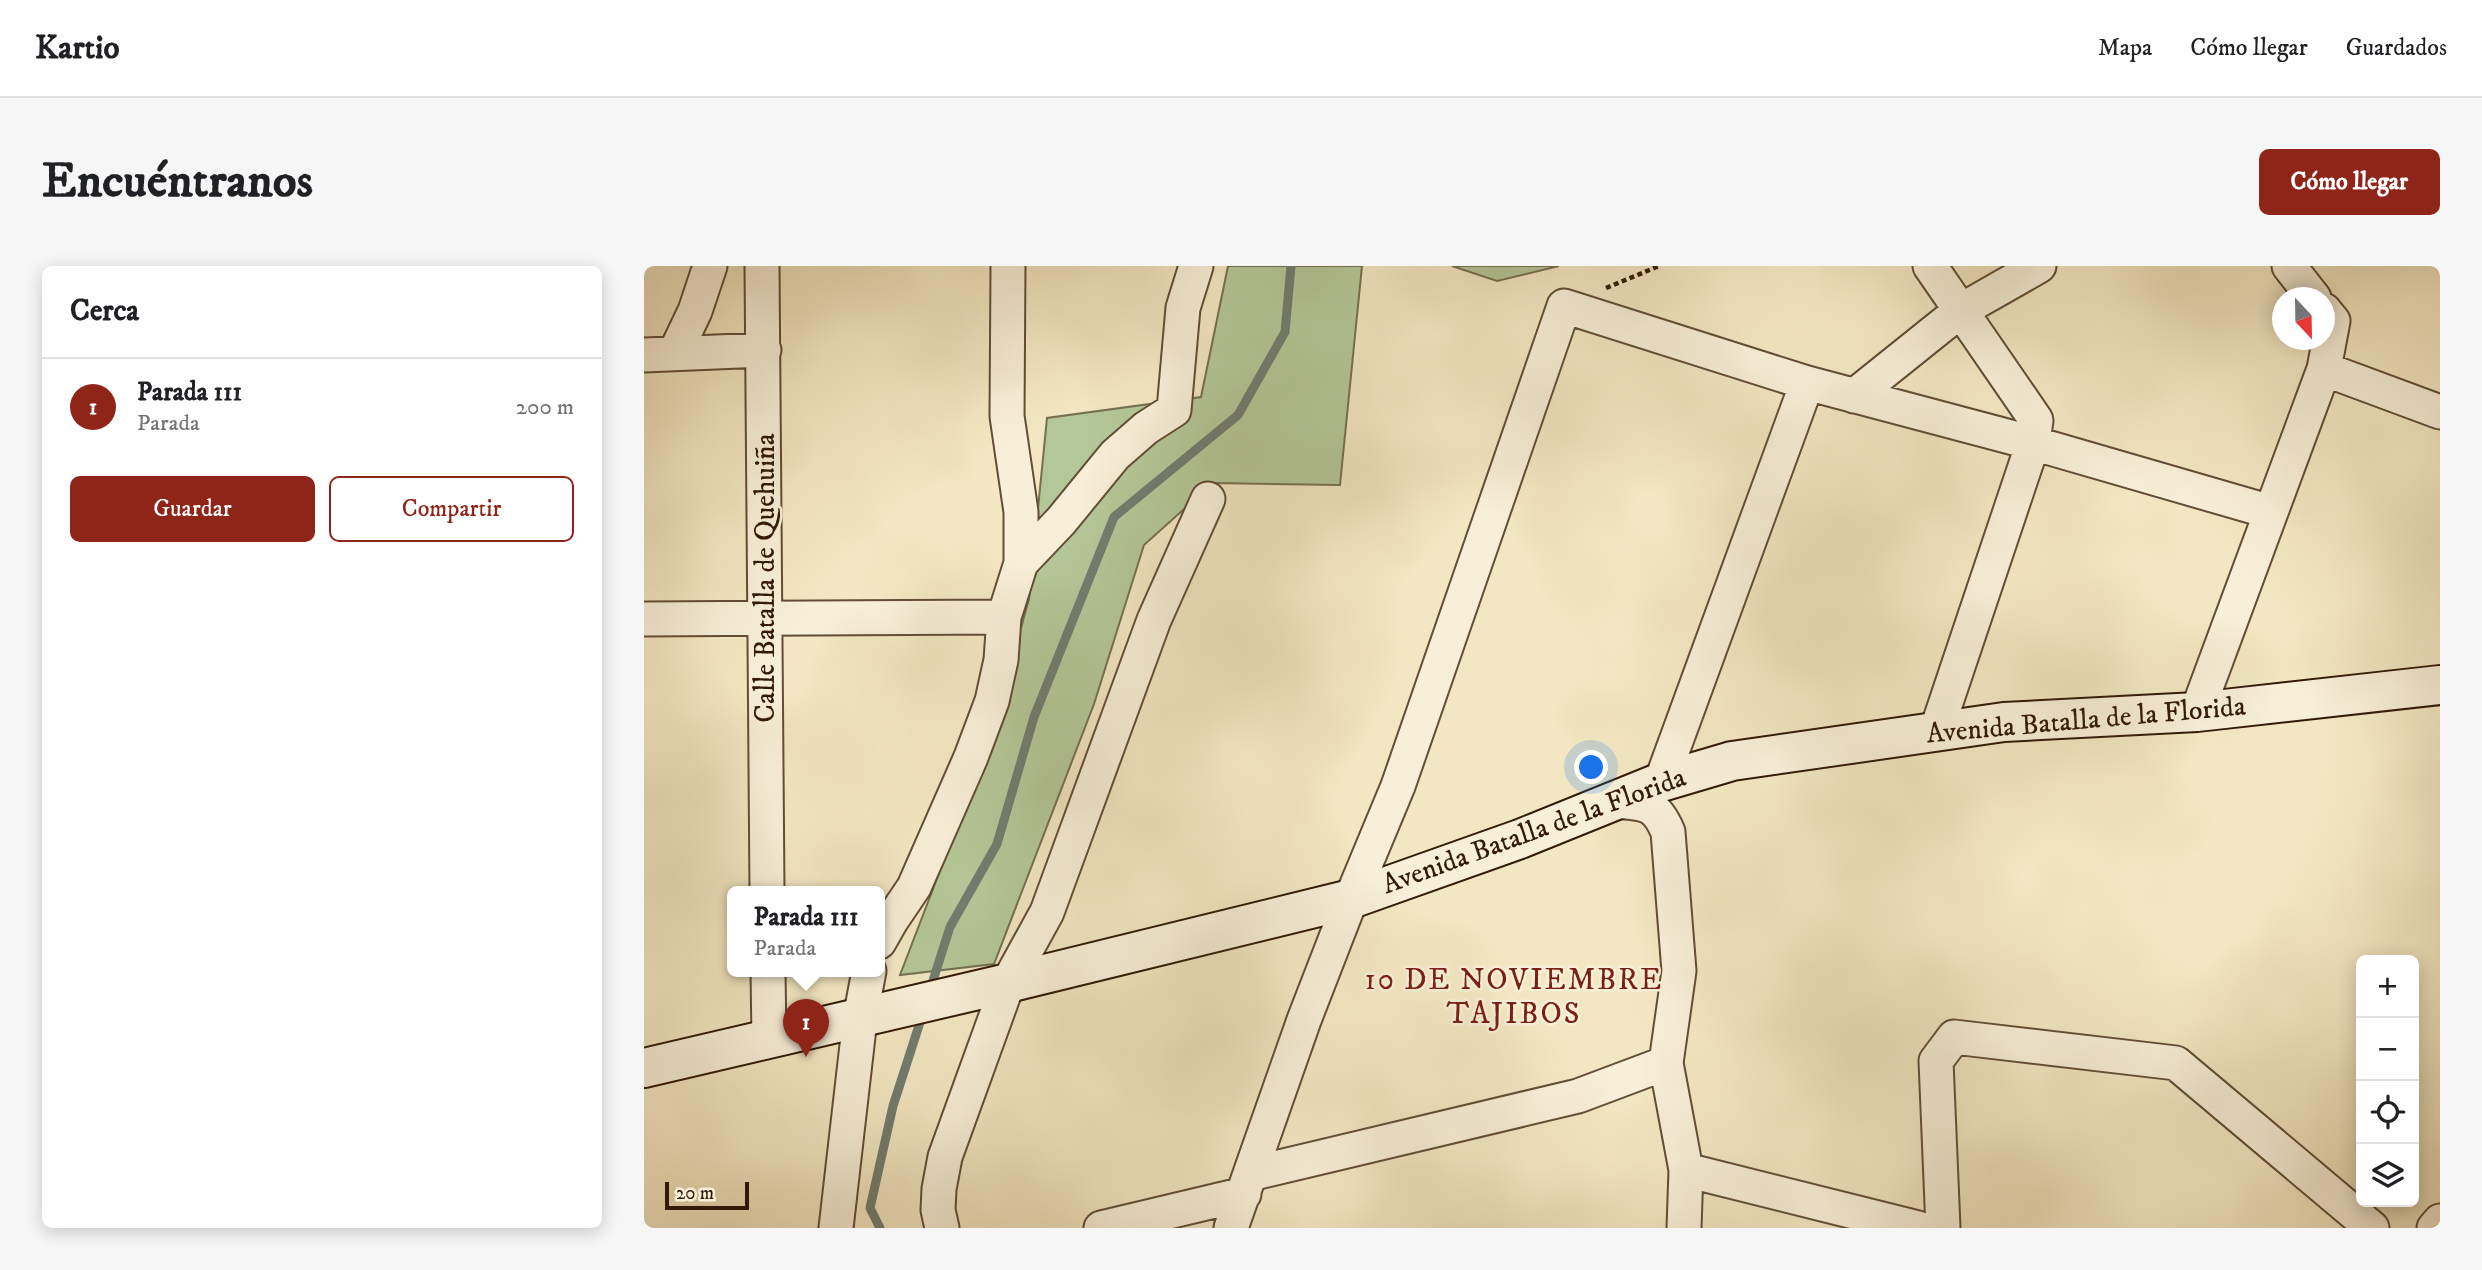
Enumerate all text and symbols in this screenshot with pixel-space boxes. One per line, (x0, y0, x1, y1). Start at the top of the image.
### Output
text: Kartio (35, 28, 120, 69)
text: Mapa (2098, 33, 2152, 63)
text: Cómo llegar (2190, 33, 2308, 63)
text: Guardados (2346, 33, 2447, 63)
button: Cómo llegar (2259, 149, 2440, 215)
text: Encuéntranos (42, 151, 313, 213)
north arrow (2272, 287, 2335, 350)
text: Cerca (70, 293, 139, 330)
text: Parada 111 (137, 376, 242, 409)
text: 1 (89, 393, 97, 422)
text: 200 m (516, 393, 574, 422)
text: Parada (137, 409, 200, 438)
street label: Calle Batalla de Quehuiña (748, 433, 783, 723)
button: Guardar (70, 476, 315, 542)
button: Compartir (329, 476, 574, 542)
street label: Avenida Batalla de la Florida (1925, 689, 2247, 751)
your location (1574, 750, 1608, 784)
street label: Avenida Batalla de la Florida (1377, 760, 1691, 902)
popup (727, 886, 885, 977)
text: Parada 111 (753, 901, 859, 934)
text: Parada (753, 934, 816, 963)
map controls (2356, 955, 2419, 1207)
button: + (2356, 955, 2419, 1018)
district label: 10 DE NOVIEMBRE TAJIBOS (1365, 962, 1663, 1033)
pin: 1 (783, 999, 829, 1057)
button: − (2356, 1018, 2419, 1081)
button: locate (2356, 1081, 2419, 1144)
button: layers (2356, 1144, 2419, 1207)
scale bar (665, 1179, 749, 1211)
text: 20 m (676, 1182, 714, 1205)

